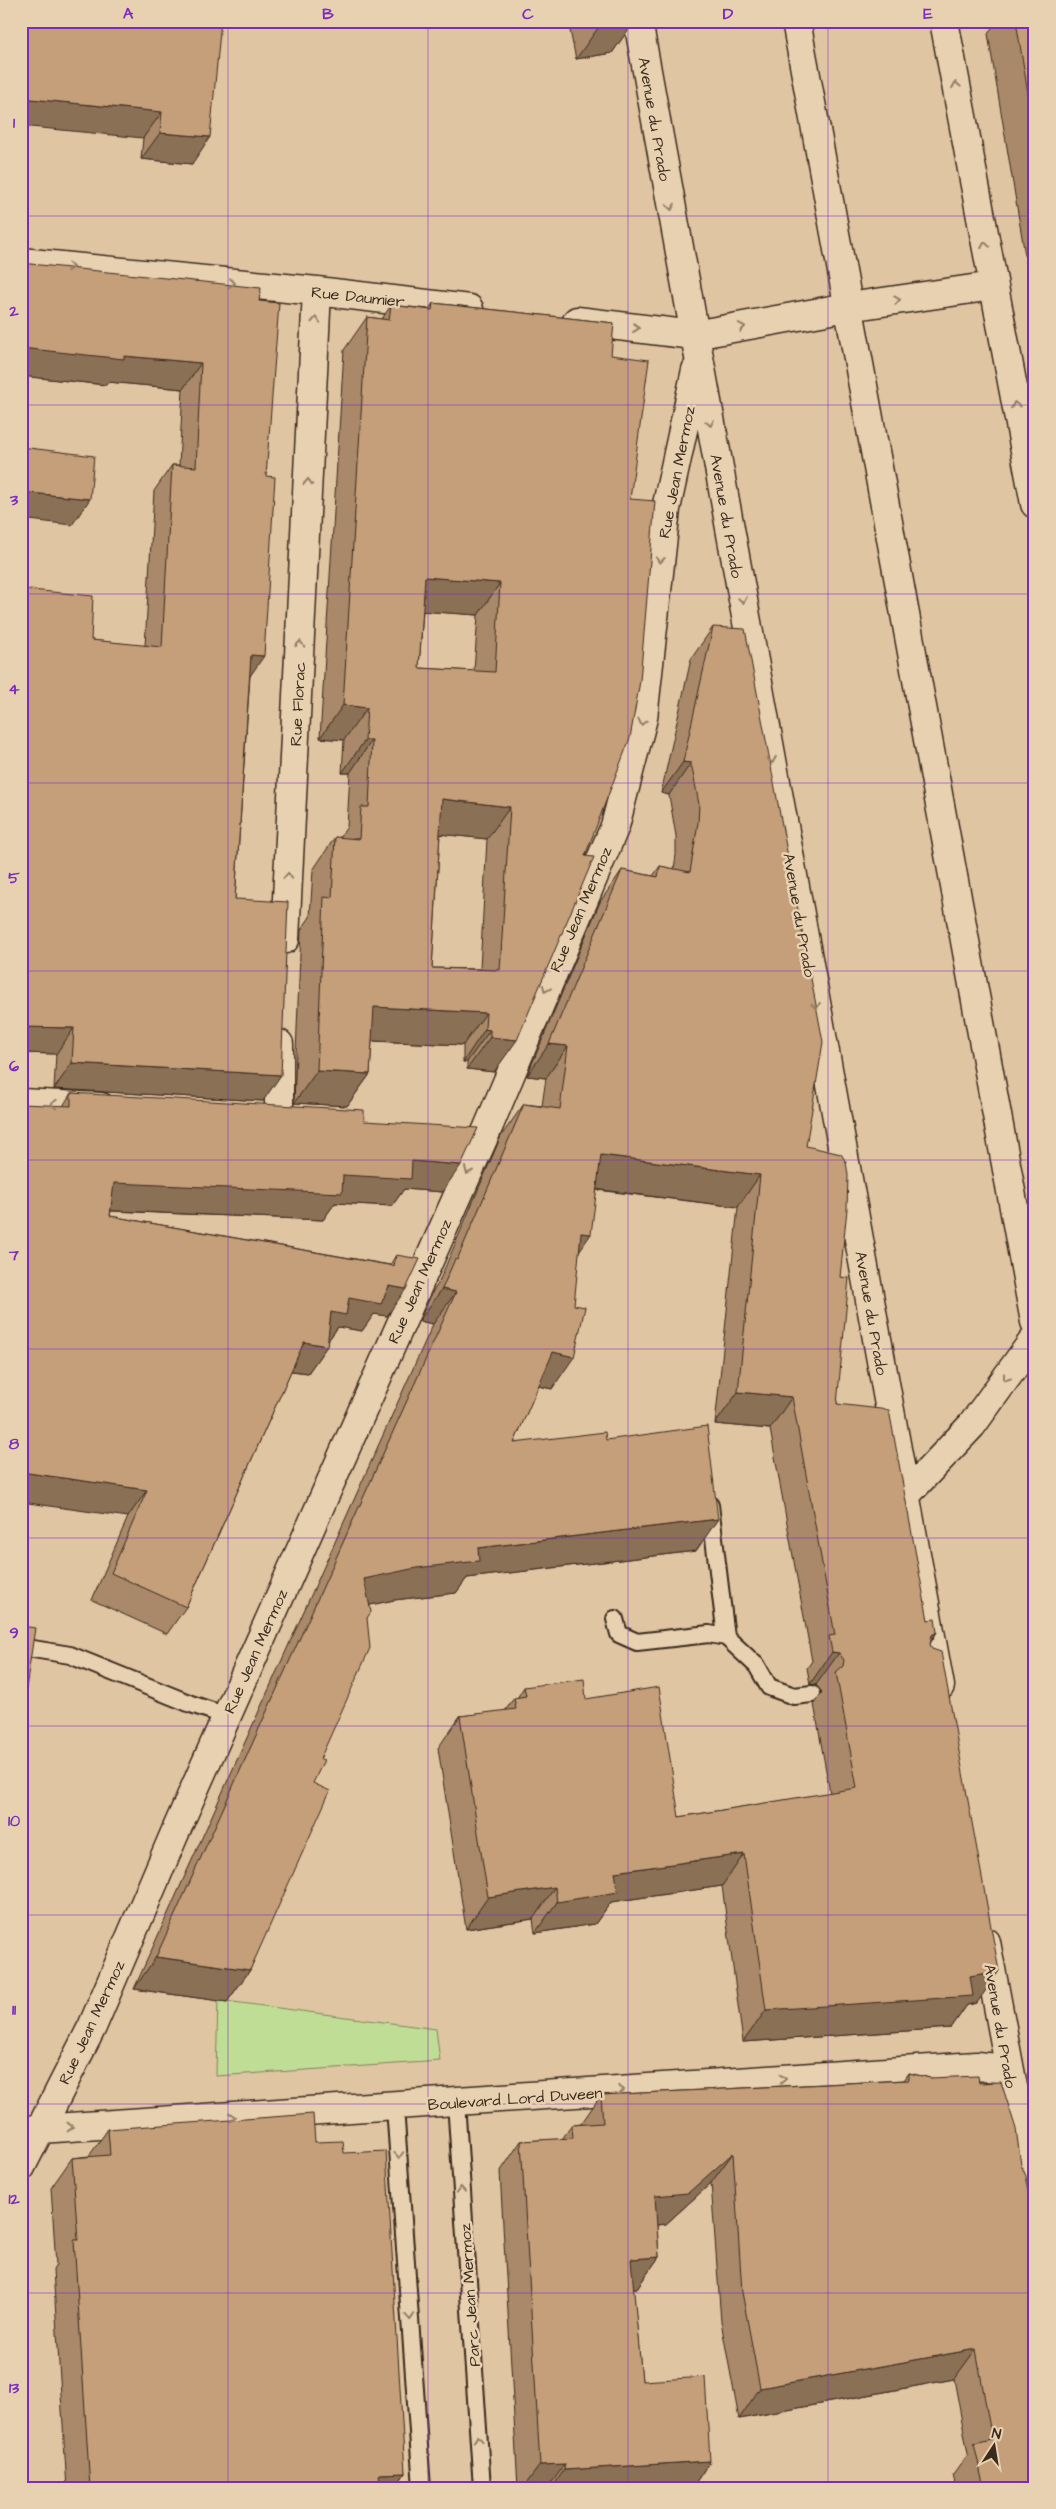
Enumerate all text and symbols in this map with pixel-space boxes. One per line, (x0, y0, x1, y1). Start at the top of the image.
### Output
text: A (123, 3, 134, 25)
text: B (322, 3, 334, 25)
text: C (522, 3, 534, 25)
text: D (723, 3, 734, 25)
text: E (923, 3, 933, 25)
street label: Avenue du Prado (632, 55, 676, 183)
one-way arrow (951, 81, 962, 90)
text: 1 (13, 112, 16, 134)
one-way arrow (666, 203, 676, 211)
one-way arrow (981, 241, 991, 250)
one-way arrow (66, 261, 74, 272)
one-way arrow (228, 277, 236, 288)
street label: Rue Daumier (310, 281, 406, 313)
one-way arrow (892, 295, 901, 305)
text: 2 (8, 300, 19, 322)
one-way arrow (310, 315, 321, 323)
one-way arrow (633, 322, 641, 333)
one-way arrow (738, 323, 746, 333)
one-way arrow (1011, 400, 1021, 409)
street label: Rue Jean Mermoz (653, 404, 701, 540)
one-way arrow (705, 419, 715, 428)
street label: Avenue du Prado (704, 452, 748, 580)
one-way arrow (302, 478, 313, 486)
text: 3 (9, 489, 19, 511)
one-way arrow (655, 557, 666, 565)
one-way arrow (737, 596, 747, 605)
one-way arrow (294, 640, 305, 648)
street label: Rue Florac (285, 661, 311, 747)
text: 4 (9, 678, 20, 700)
one-way arrow (637, 717, 648, 726)
one-way arrow (766, 756, 776, 765)
street label: Rue Jean Mermoz (545, 843, 617, 976)
street label: Avenue du Prado (777, 851, 821, 979)
text: 5 (8, 867, 20, 889)
one-way arrow (282, 872, 293, 880)
one-way arrow (542, 985, 552, 993)
one-way arrow (811, 1002, 821, 1010)
text: 6 (9, 1055, 19, 1077)
one-way arrow (50, 1099, 58, 1110)
one-way arrow (464, 1166, 475, 1175)
street label: Rue Jean Mermoz (383, 1215, 457, 1347)
text: 7 (8, 1244, 19, 1266)
street label: Avenue du Prado (849, 1249, 893, 1377)
one-way arrow (1003, 1372, 1012, 1382)
text: 8 (9, 1433, 20, 1455)
street label: Rue Jean Mermoz (219, 1585, 293, 1717)
text: 9 (9, 1622, 19, 1644)
text: 10 (8, 1810, 20, 1832)
street label: Rue Jean Mermoz (54, 1957, 130, 2088)
street label: Avenue du Prado (978, 1962, 1022, 2090)
text: 11 (12, 1999, 17, 2021)
one-way arrow (780, 2074, 788, 2085)
street label: Boulevard Lord Duveen (427, 2082, 603, 2116)
one-way arrow (617, 2085, 625, 2096)
one-way arrow (228, 2112, 236, 2123)
one-way arrow (66, 2122, 74, 2132)
one-way arrow (393, 2152, 404, 2160)
one-way arrow (456, 2185, 467, 2193)
text: 12 (8, 2188, 20, 2210)
street label: Parc Jean Mermoz (454, 2223, 486, 2367)
one-way arrow (405, 2314, 416, 2322)
text: 13 (9, 2377, 20, 2399)
north arrow (968, 2422, 1018, 2472)
text: N (990, 2424, 1003, 2445)
one-way arrow (473, 2435, 484, 2443)

